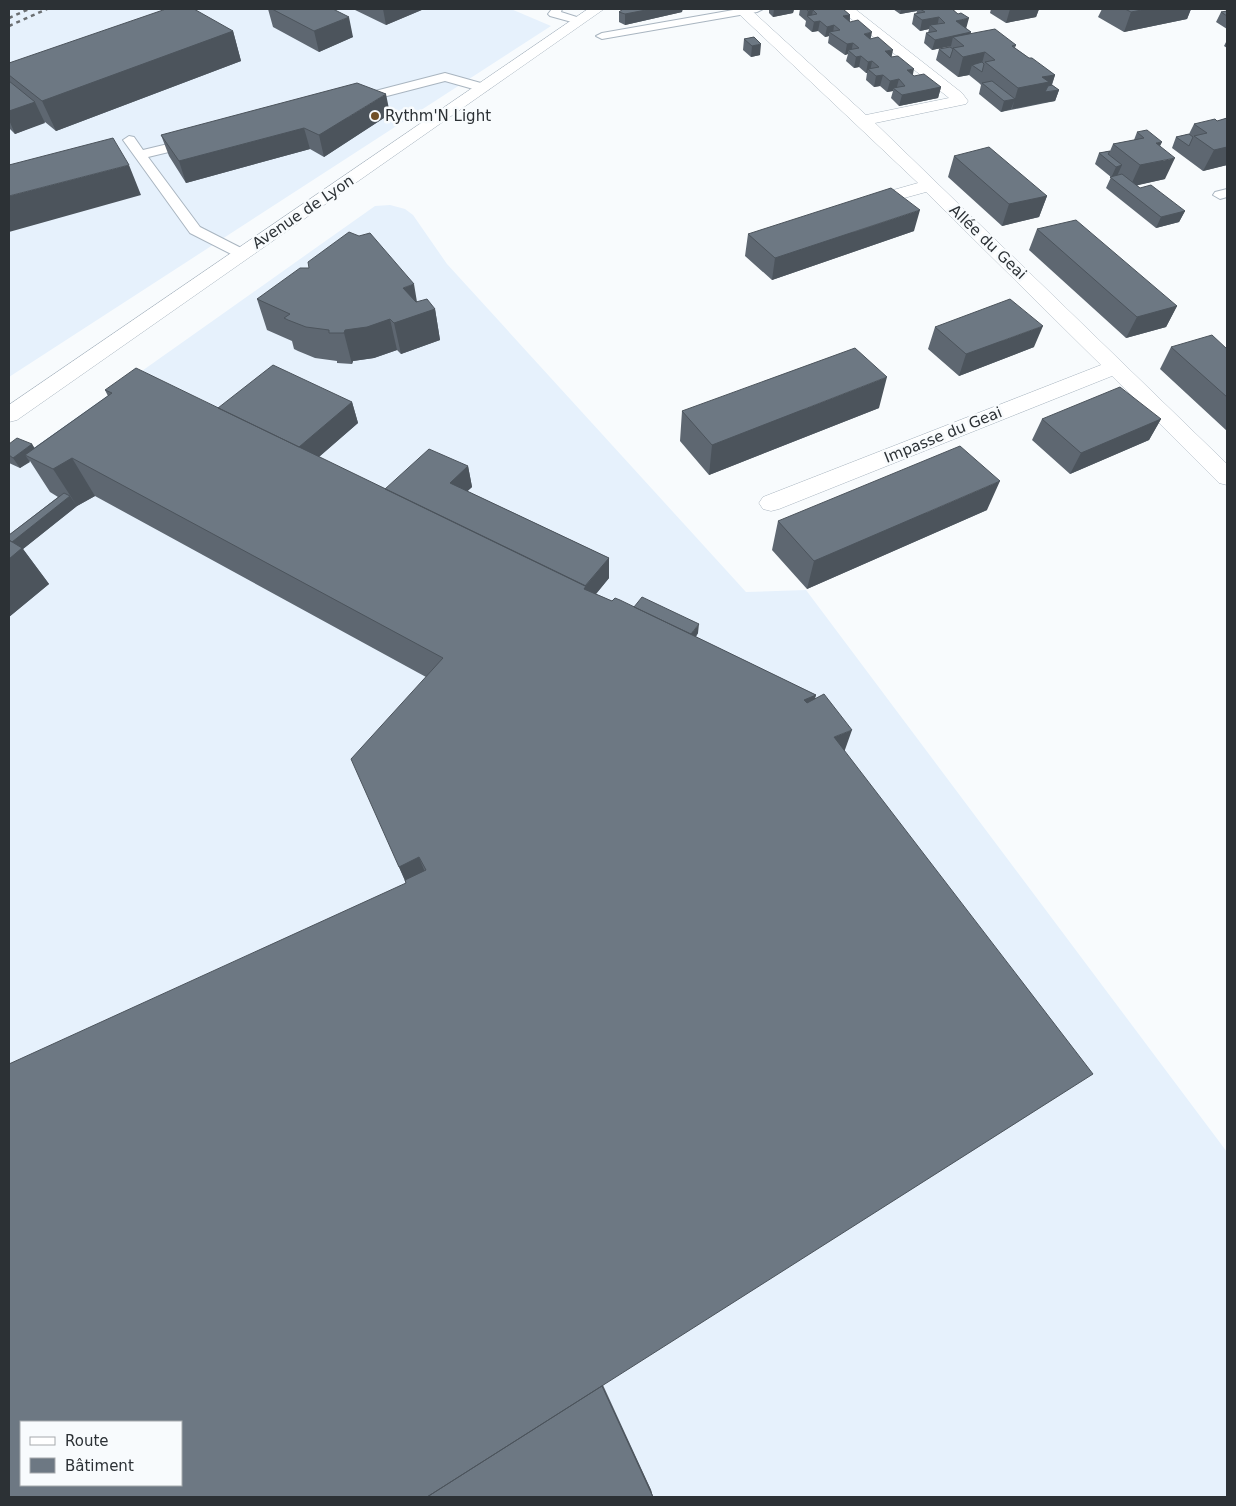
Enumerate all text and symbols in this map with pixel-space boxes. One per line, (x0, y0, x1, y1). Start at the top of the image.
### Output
place label: Rythm'N Light (385, 107, 491, 125)
marker: Rythm'N Light (369, 110, 381, 122)
street label: Avenue de Lyon (249, 171, 357, 253)
street label: Allée du Geai (946, 201, 1030, 283)
street label: Impasse du Geai (881, 403, 1005, 467)
legend (20, 1421, 182, 1486)
text: Route (65, 1432, 109, 1450)
text: Bâtiment (65, 1457, 134, 1475)

